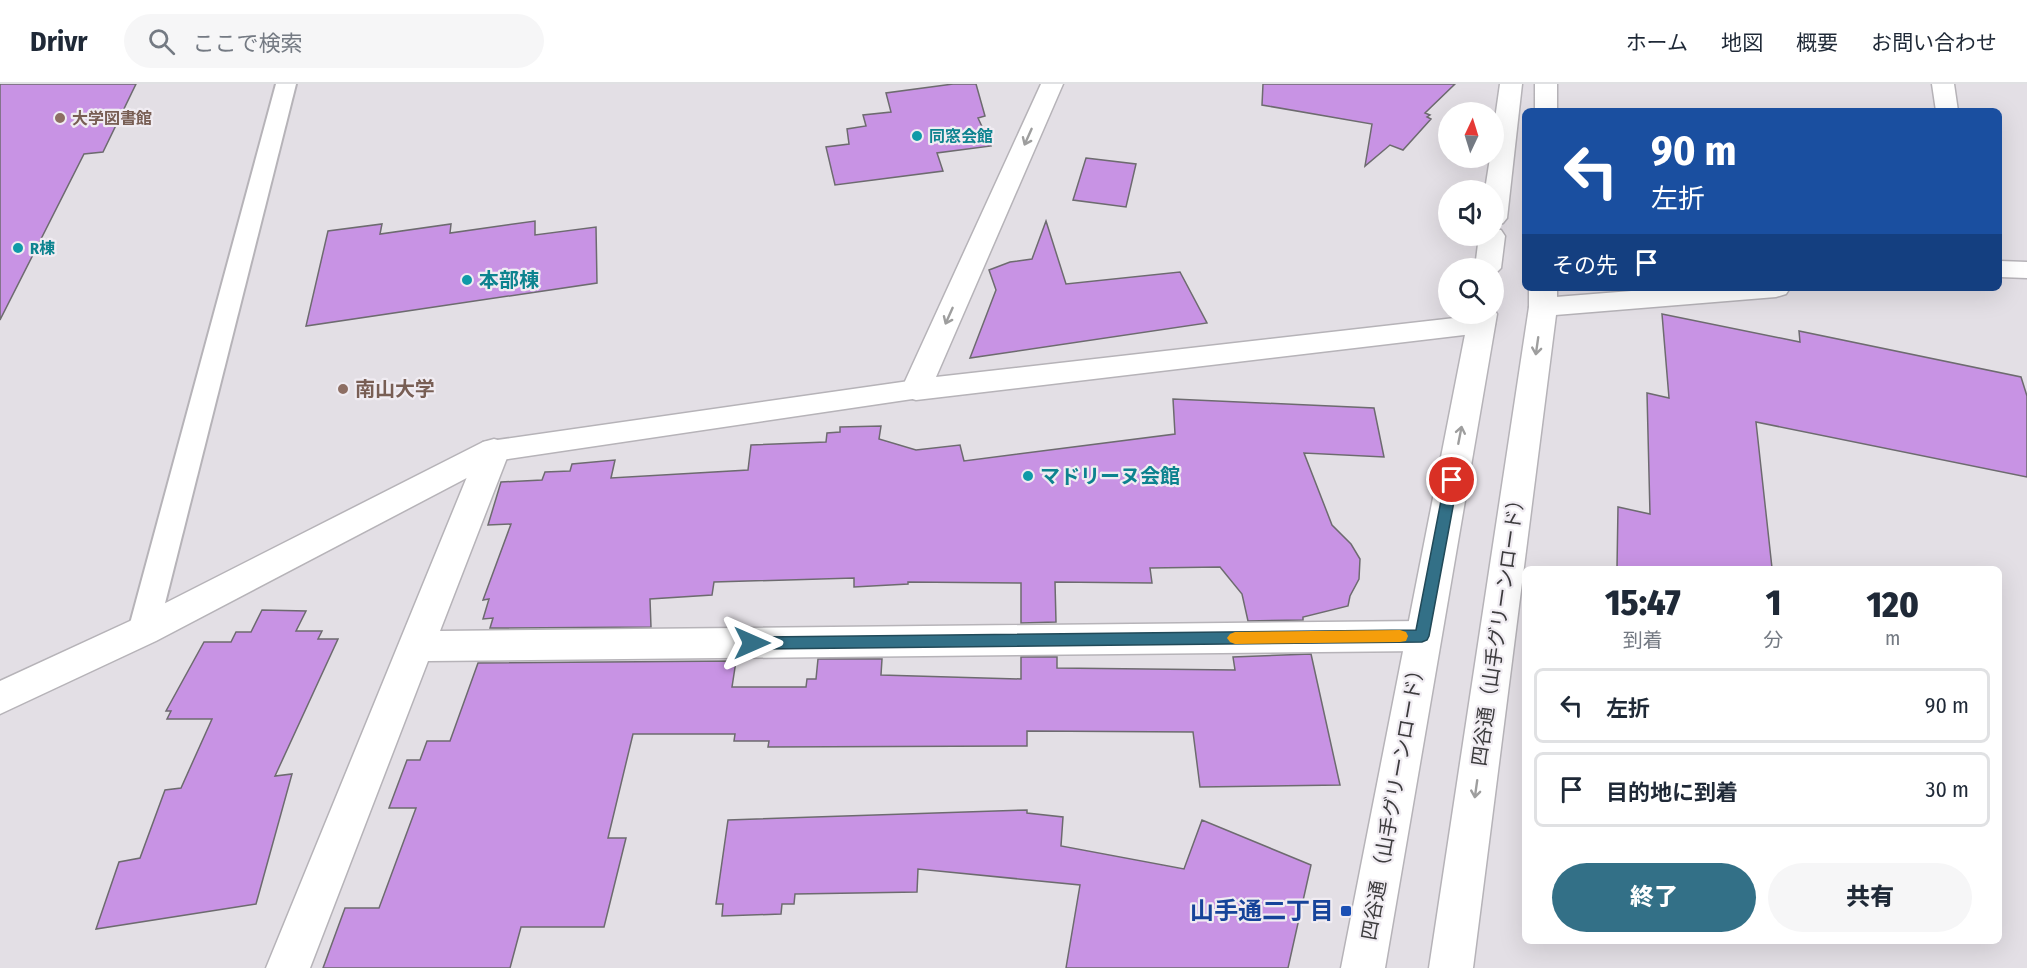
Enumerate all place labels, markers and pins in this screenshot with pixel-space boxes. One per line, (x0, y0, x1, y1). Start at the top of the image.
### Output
place label: 大学図書館 (72, 109, 152, 128)
marker: 大学図書館 (53, 111, 67, 125)
place label: 同窓会館 (929, 127, 993, 146)
marker: 同窓会館 (910, 129, 924, 143)
place label: R棟 (30, 239, 55, 258)
marker: R棟 (11, 241, 25, 255)
place label: 本部棟 (479, 268, 539, 292)
marker: 本部棟 (460, 273, 474, 287)
place label: 南山大学 (355, 377, 435, 401)
marker: 南山大学 (336, 382, 350, 396)
pin (1426, 454, 1477, 505)
place label: マドリーヌ会館 (1040, 464, 1180, 488)
marker: マドリーヌ会館 (1021, 469, 1035, 483)
place label: 山手通二丁目 (1190, 897, 1334, 925)
marker: 山手通二丁目 (1339, 904, 1353, 918)

